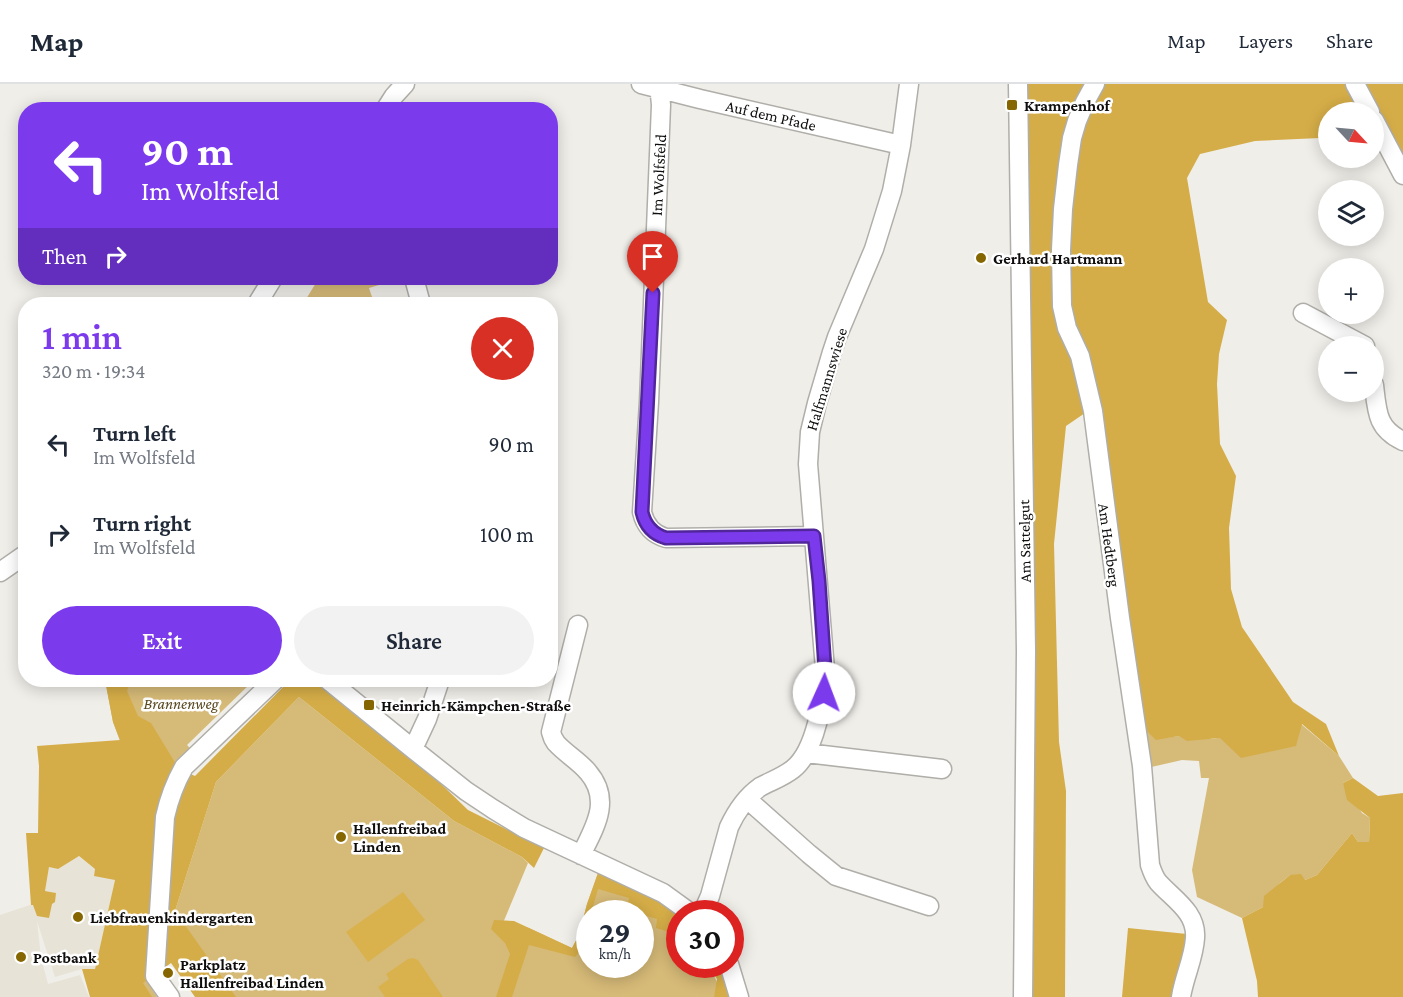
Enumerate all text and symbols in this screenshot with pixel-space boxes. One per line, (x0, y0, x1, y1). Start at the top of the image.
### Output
text: Map (30, 26, 83, 57)
text: Map (1167, 29, 1206, 53)
text: Layers (1239, 29, 1293, 53)
text: Share (1326, 29, 1373, 53)
street label: Auf dem Pfade (724, 97, 818, 134)
place label: Krampenhof (1024, 97, 1112, 114)
marker: Krampenhof (1005, 98, 1019, 112)
north arrow (1318, 102, 1384, 168)
map controls (1318, 102, 1384, 402)
icon: left (42, 126, 120, 204)
text: 90 m (141, 127, 233, 174)
street label: Im Wolfsfeld (648, 133, 669, 216)
text: Im Wolfsfeld (141, 176, 280, 206)
button: layers (1318, 180, 1384, 246)
pin (627, 231, 678, 293)
icon: right (99, 240, 132, 273)
icon: arrive (636, 240, 669, 273)
text: Then (42, 244, 87, 269)
place label: Gerhard Hartmann (993, 250, 1122, 267)
marker: Gerhard Hartmann (974, 251, 988, 265)
button: + (1318, 258, 1384, 324)
text: 1 min (42, 317, 122, 357)
button: close (471, 317, 534, 380)
street label: Halfmannswiese (803, 326, 850, 433)
button: − (1318, 336, 1384, 402)
text: 320 m · 19:34 (42, 360, 145, 382)
text: Turn left (93, 421, 176, 446)
icon: left (42, 428, 75, 461)
text: 90 m (489, 432, 534, 457)
text: Im Wolfsfeld (93, 446, 196, 468)
street label: Am Sattelgut (1015, 499, 1035, 583)
street label: Am Hedtberg (1094, 502, 1124, 589)
text: Turn right (93, 511, 191, 536)
icon: right (42, 518, 75, 551)
text: 100 m (480, 522, 534, 547)
text: Im Wolfsfeld (93, 536, 196, 558)
button: Exit (42, 606, 282, 675)
button: Share (294, 606, 534, 675)
position arrow (792, 661, 856, 725)
park label: Brannenweg (143, 695, 219, 713)
place label: Heinrich-Kämpchen-Straße (381, 697, 571, 714)
marker: Heinrich-Kämpchen-Straße (362, 698, 376, 712)
place label: Hallenfreibad Linden (353, 820, 446, 855)
marker: Hallenfreibad Linden (334, 830, 348, 844)
speed limit sign: 30 (666, 900, 744, 978)
place label: Liebfrauenkindergarten (90, 909, 253, 926)
marker: Liebfrauenkindergarten (71, 910, 85, 924)
text: 29 (599, 915, 631, 948)
text: km/h (599, 946, 631, 962)
place label: Postbank (33, 949, 97, 966)
marker: Postbank (14, 950, 28, 964)
place label: Parkplatz Hallenfreibad Linden (180, 956, 324, 991)
marker: Parkplatz Hallenfreibad Linden (161, 966, 175, 980)

